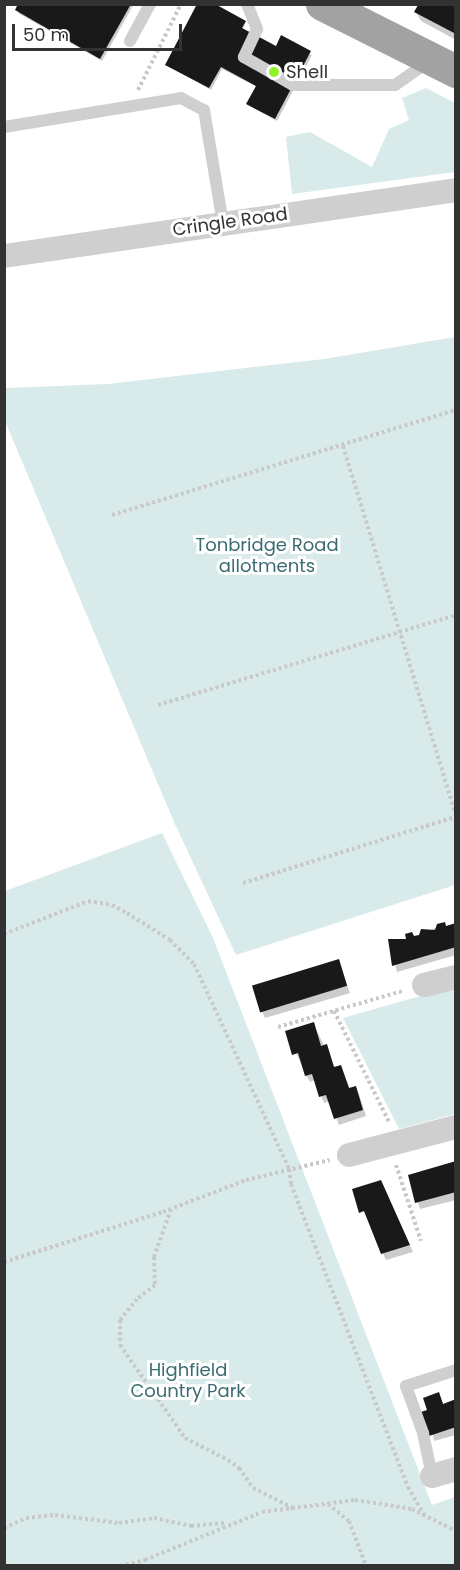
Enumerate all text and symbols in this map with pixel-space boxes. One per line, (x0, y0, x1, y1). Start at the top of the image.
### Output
scale bar (15, 12, 184, 50)
text: 50 m (23, 22, 69, 47)
place label: Shell (286, 61, 328, 83)
marker: Shell (267, 65, 281, 79)
street label: Cringle Road (171, 203, 289, 241)
park label: Tonbridge Road allotments (195, 535, 339, 578)
park label: Highfield Country Park (130, 1360, 246, 1402)

